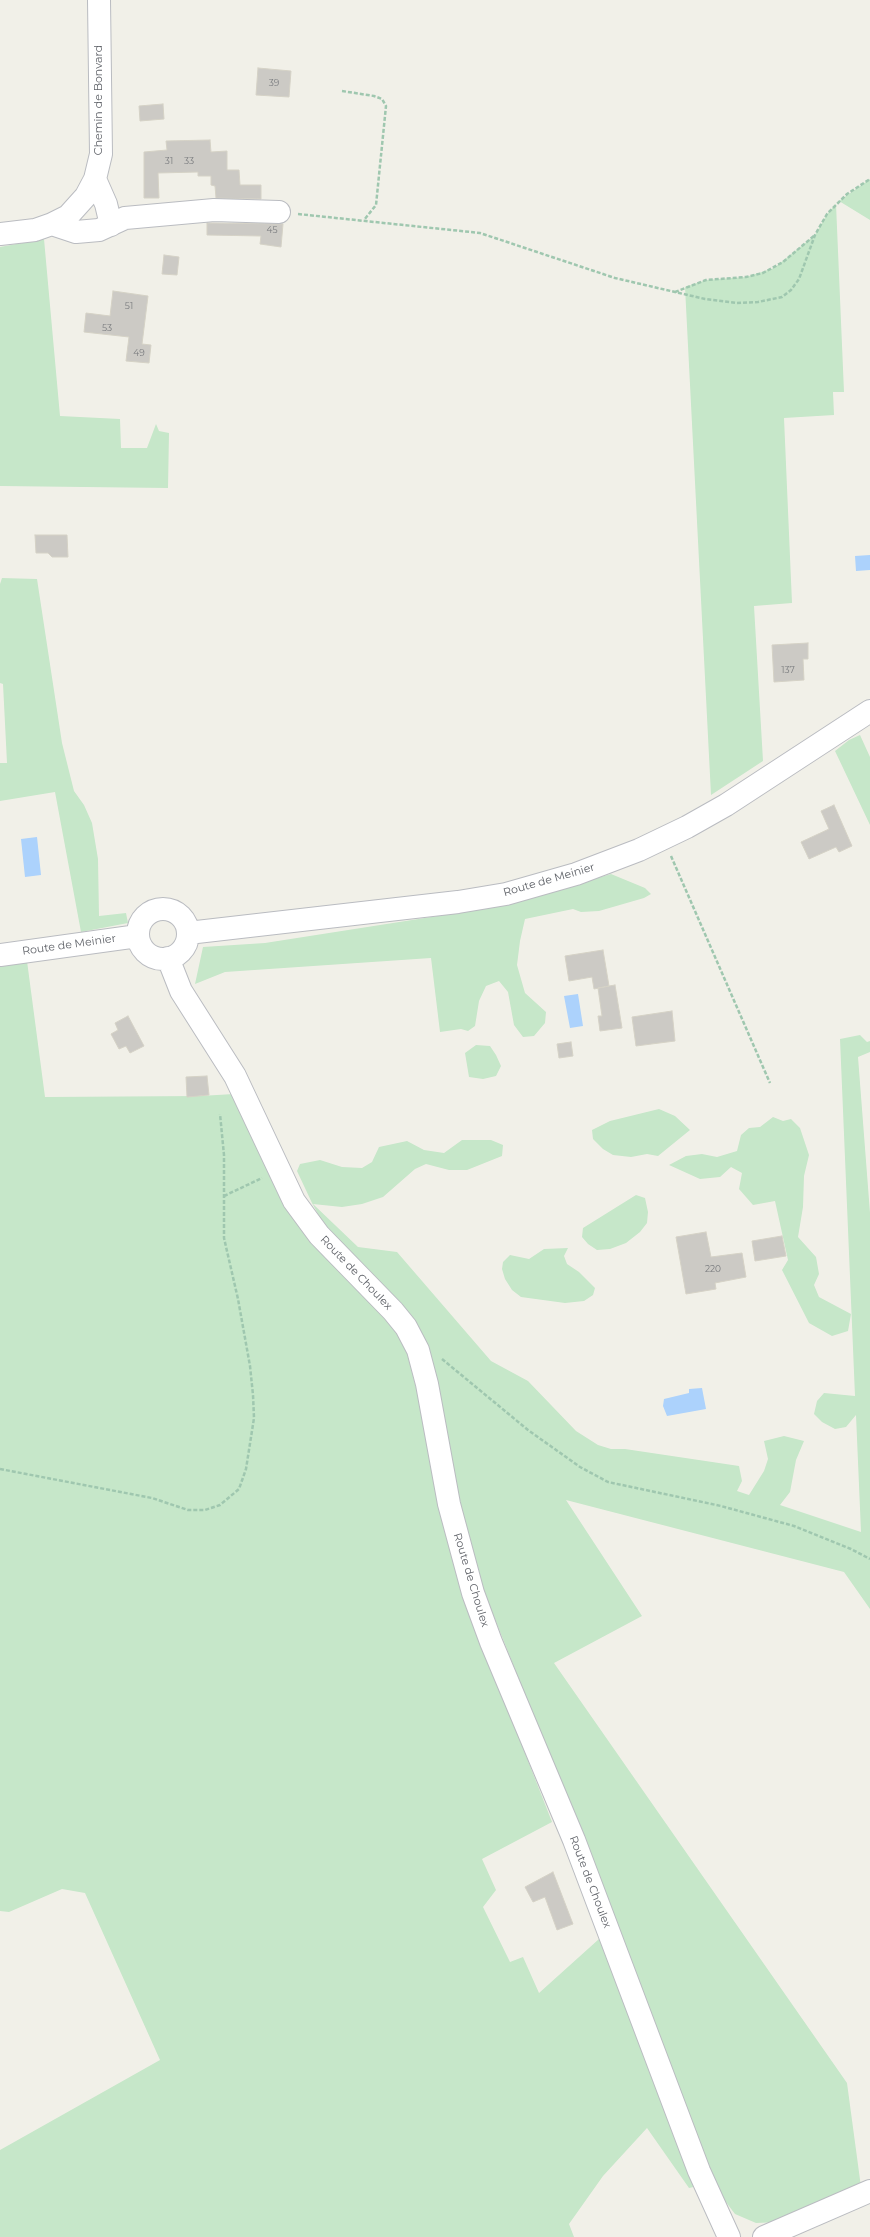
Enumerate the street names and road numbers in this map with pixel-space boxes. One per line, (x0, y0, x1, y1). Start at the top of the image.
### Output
street label: Chemin de Bonvard (92, 45, 106, 155)
street label: Route de Meinier (502, 861, 596, 899)
street label: Route de Meinier (21, 932, 117, 958)
street label: Route de Choulex (317, 1233, 395, 1313)
street label: Route de Choulex (450, 1531, 492, 1629)
street label: Route de Choulex (566, 1834, 614, 1930)

